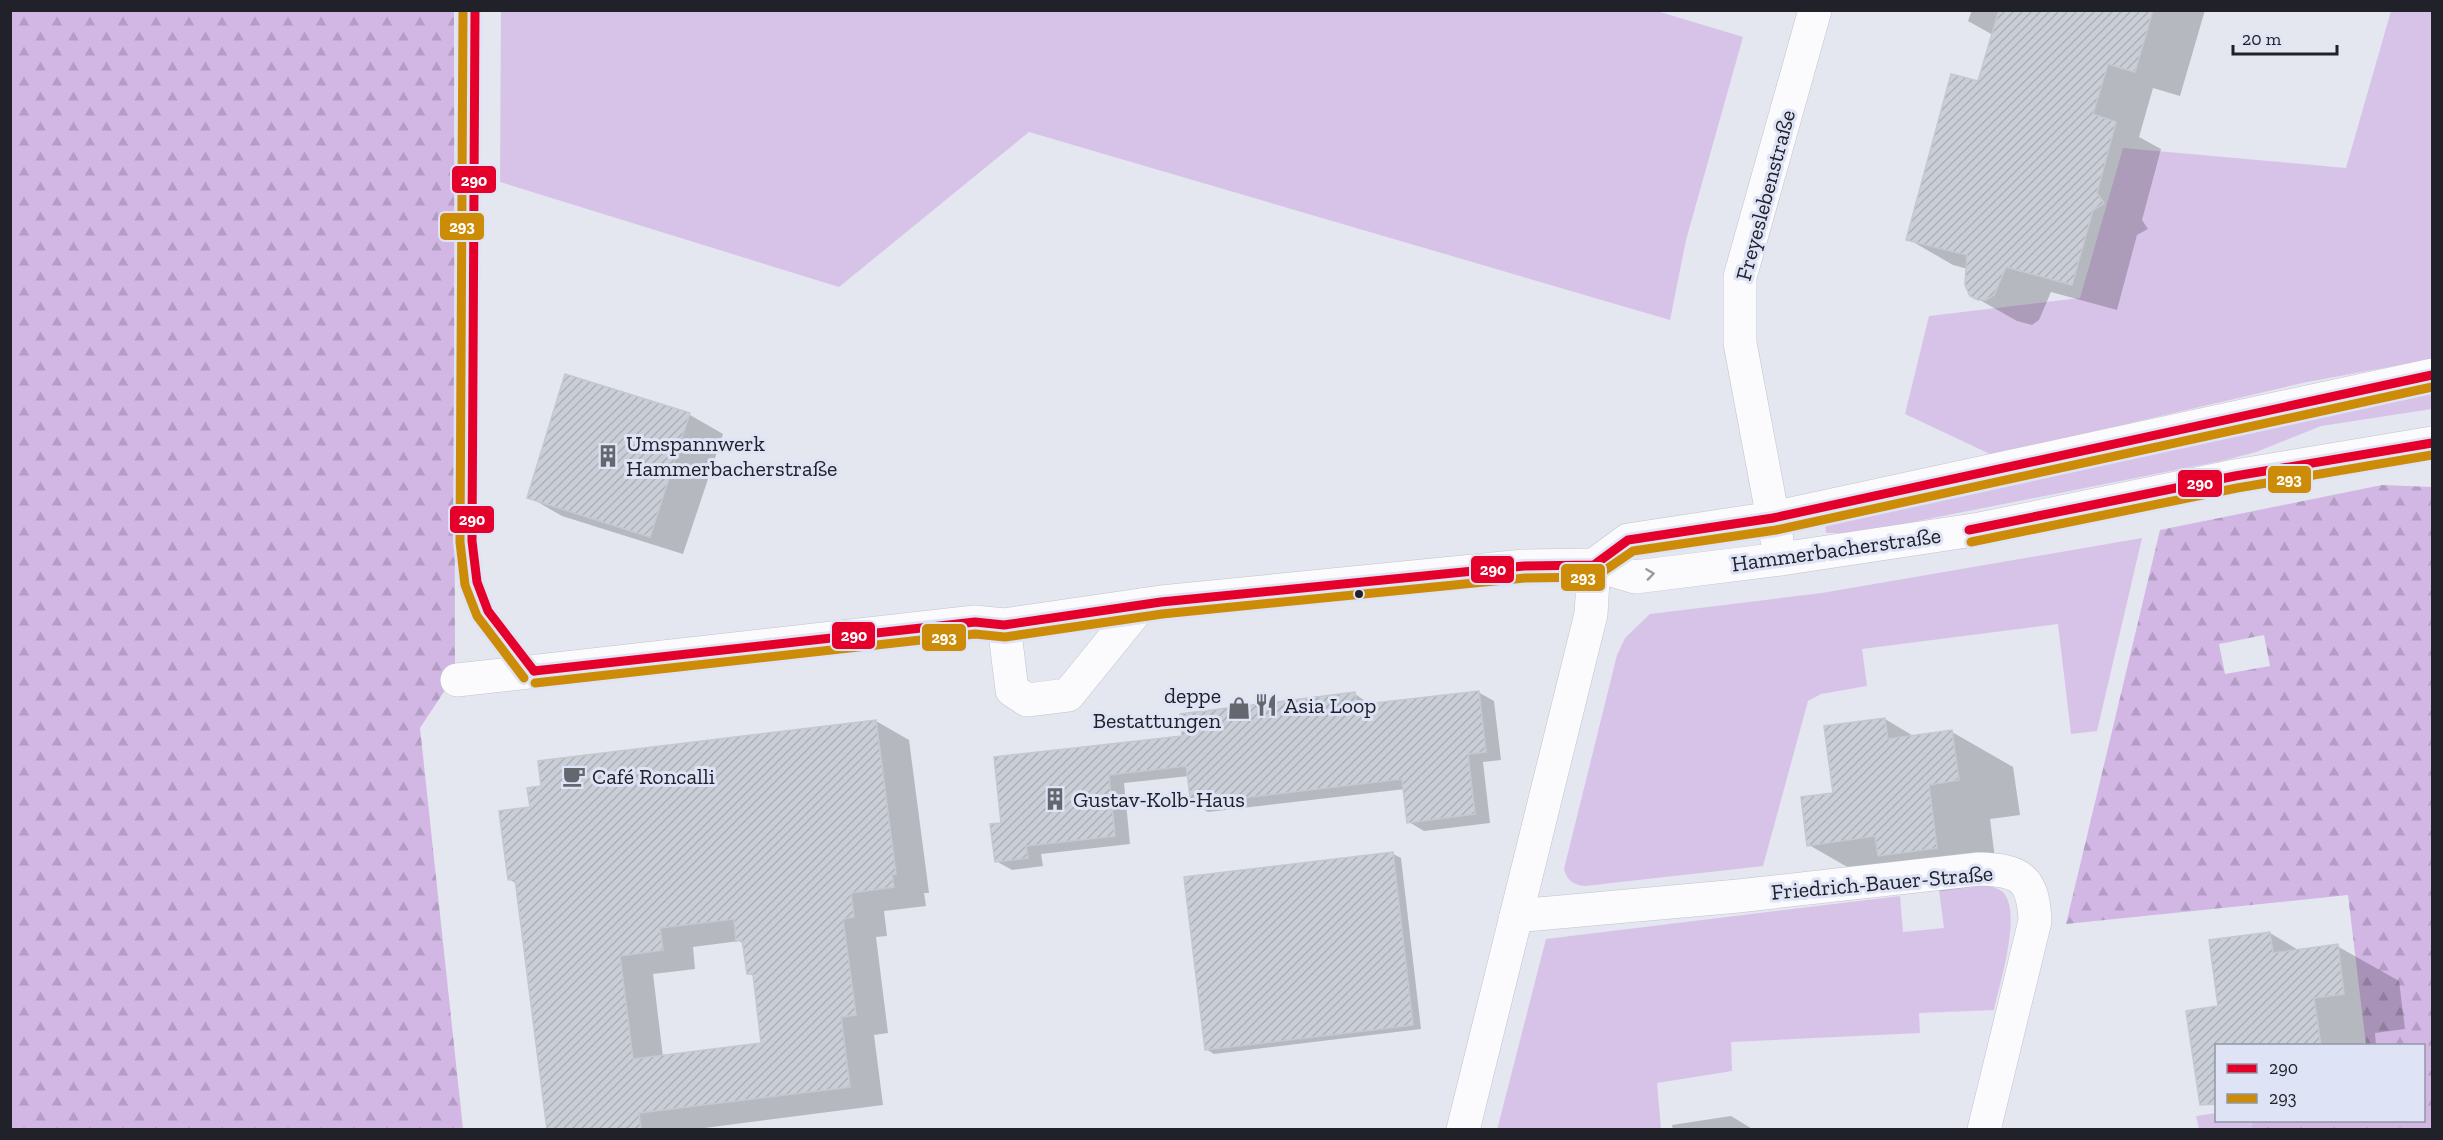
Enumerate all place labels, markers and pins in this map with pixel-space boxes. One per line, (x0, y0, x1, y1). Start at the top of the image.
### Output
place label: Umspannwerk Hammerbacherstraße (626, 430, 837, 482)
building icon: Umspannwerk Hammerbacherstraße (595, 443, 621, 469)
unlabelled marker (1353, 588, 1365, 600)
place label: deppe Bestattungen (1093, 682, 1221, 734)
restaurant icon: Asia Loop (1253, 692, 1279, 718)
place label: Asia Loop (1284, 692, 1376, 719)
shop icon: deppe Bestattungen (1226, 695, 1252, 721)
cafe icon: Café Roncalli (561, 763, 587, 789)
place label: Café Roncalli (592, 763, 715, 790)
building icon: Gustav-Kolb-Haus (1042, 786, 1068, 812)
place label: Gustav-Kolb-Haus (1073, 786, 1245, 813)

